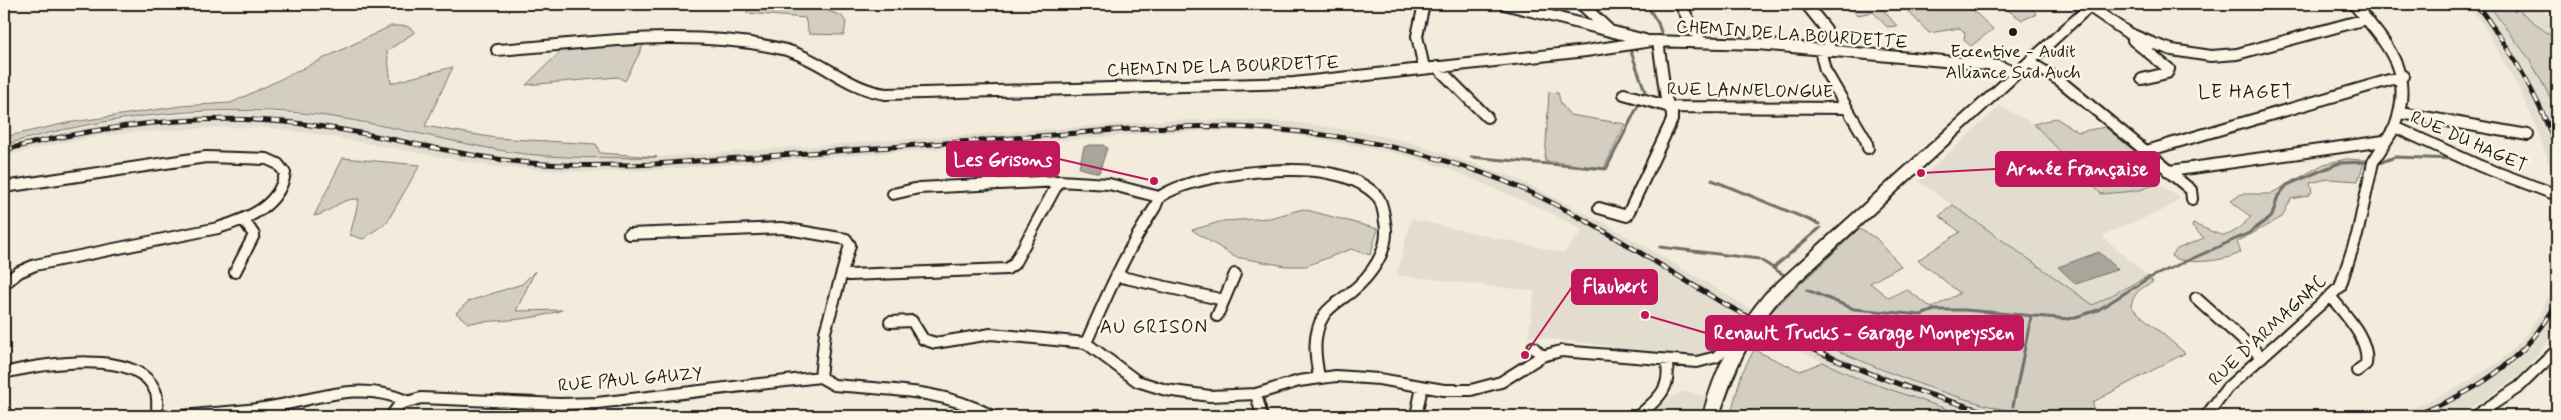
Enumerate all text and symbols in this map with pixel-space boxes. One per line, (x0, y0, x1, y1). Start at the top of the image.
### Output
street label: CHEMIN DE LA BOURDETTE (1675, 15, 1909, 55)
marker: Eccentive - Audit Alliance Sud Auch (2007, 26, 2019, 38)
place label: Eccentive - Audit Alliance Sud Auch (1945, 40, 2081, 85)
street label: CHEMIN DE LA BOURDETTE (1106, 51, 1340, 83)
street label: RUE LANNELONGUE (1667, 78, 1833, 104)
district label: LE HAGET (2198, 80, 2294, 105)
street label: RUE DU HAGET (2406, 105, 2531, 178)
callout: Les Grisons (947, 142, 1059, 176)
text: Les Grisons (954, 148, 1053, 173)
callout: Armée Française (1996, 152, 2159, 186)
text: Armée Française (2006, 157, 2148, 182)
callout: Flaubert (1572, 270, 1657, 304)
street label: RUE D'ARMAGNAC (2204, 270, 2332, 392)
text: Flaubert (1583, 275, 1647, 300)
district label: AU GRISON (1100, 315, 1208, 340)
callout: Renault Trucks - Garage Monpeyssen (1706, 316, 2023, 350)
text: Renault Trucks - Garage Monpeyssen (1714, 321, 2015, 349)
street label: RUE PAUL GAUZY (557, 362, 703, 398)

